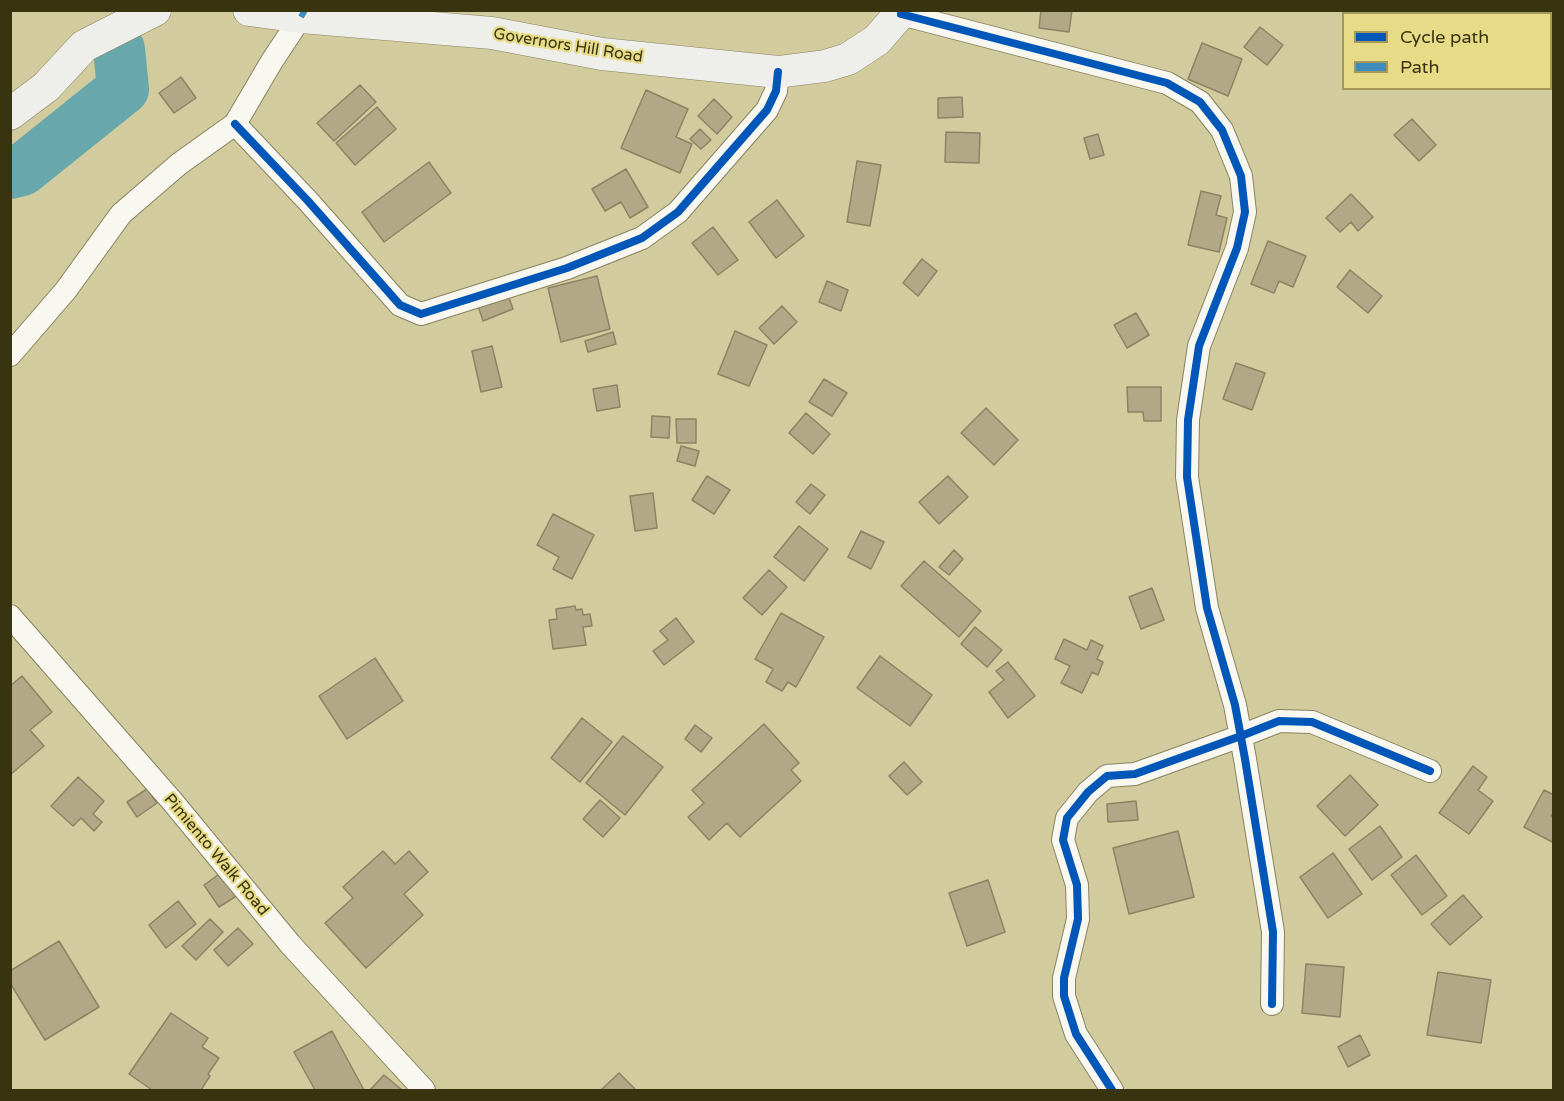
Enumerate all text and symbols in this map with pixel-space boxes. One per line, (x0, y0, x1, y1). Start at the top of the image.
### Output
legend (1342, 12, 1552, 90)
street label: Governors Hill Road (492, 25, 644, 67)
text: Cycle path (1400, 26, 1489, 48)
text: Path (1400, 56, 1439, 78)
street label: Pimiento Walk Road (159, 790, 273, 920)

